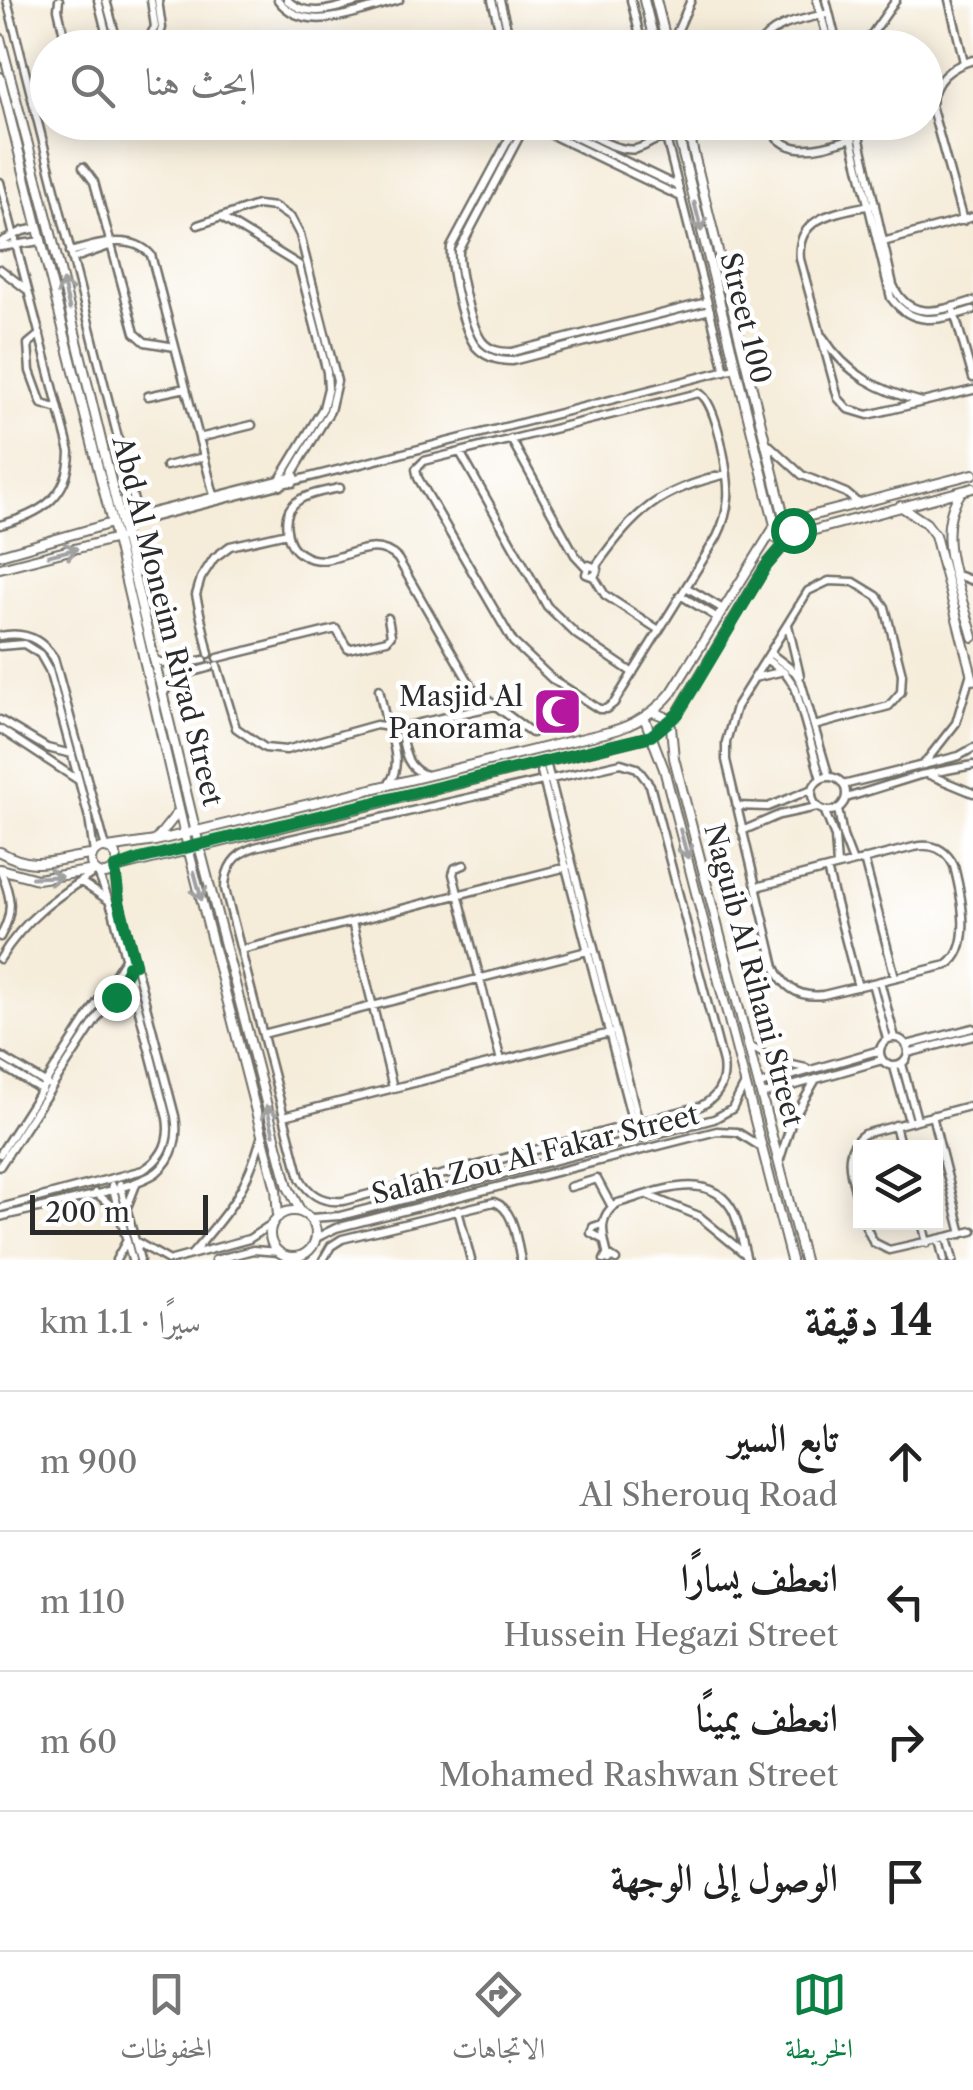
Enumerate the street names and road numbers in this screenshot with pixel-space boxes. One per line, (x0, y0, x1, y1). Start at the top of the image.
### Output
street label: Street 100 (713, 249, 779, 387)
street label: Abd Al Moneim Riyad Street (105, 432, 230, 809)
street label: Naguib Al Rihani Street (697, 820, 811, 1130)
street label: Salah Zou Al Fakar Street (368, 1097, 702, 1211)

